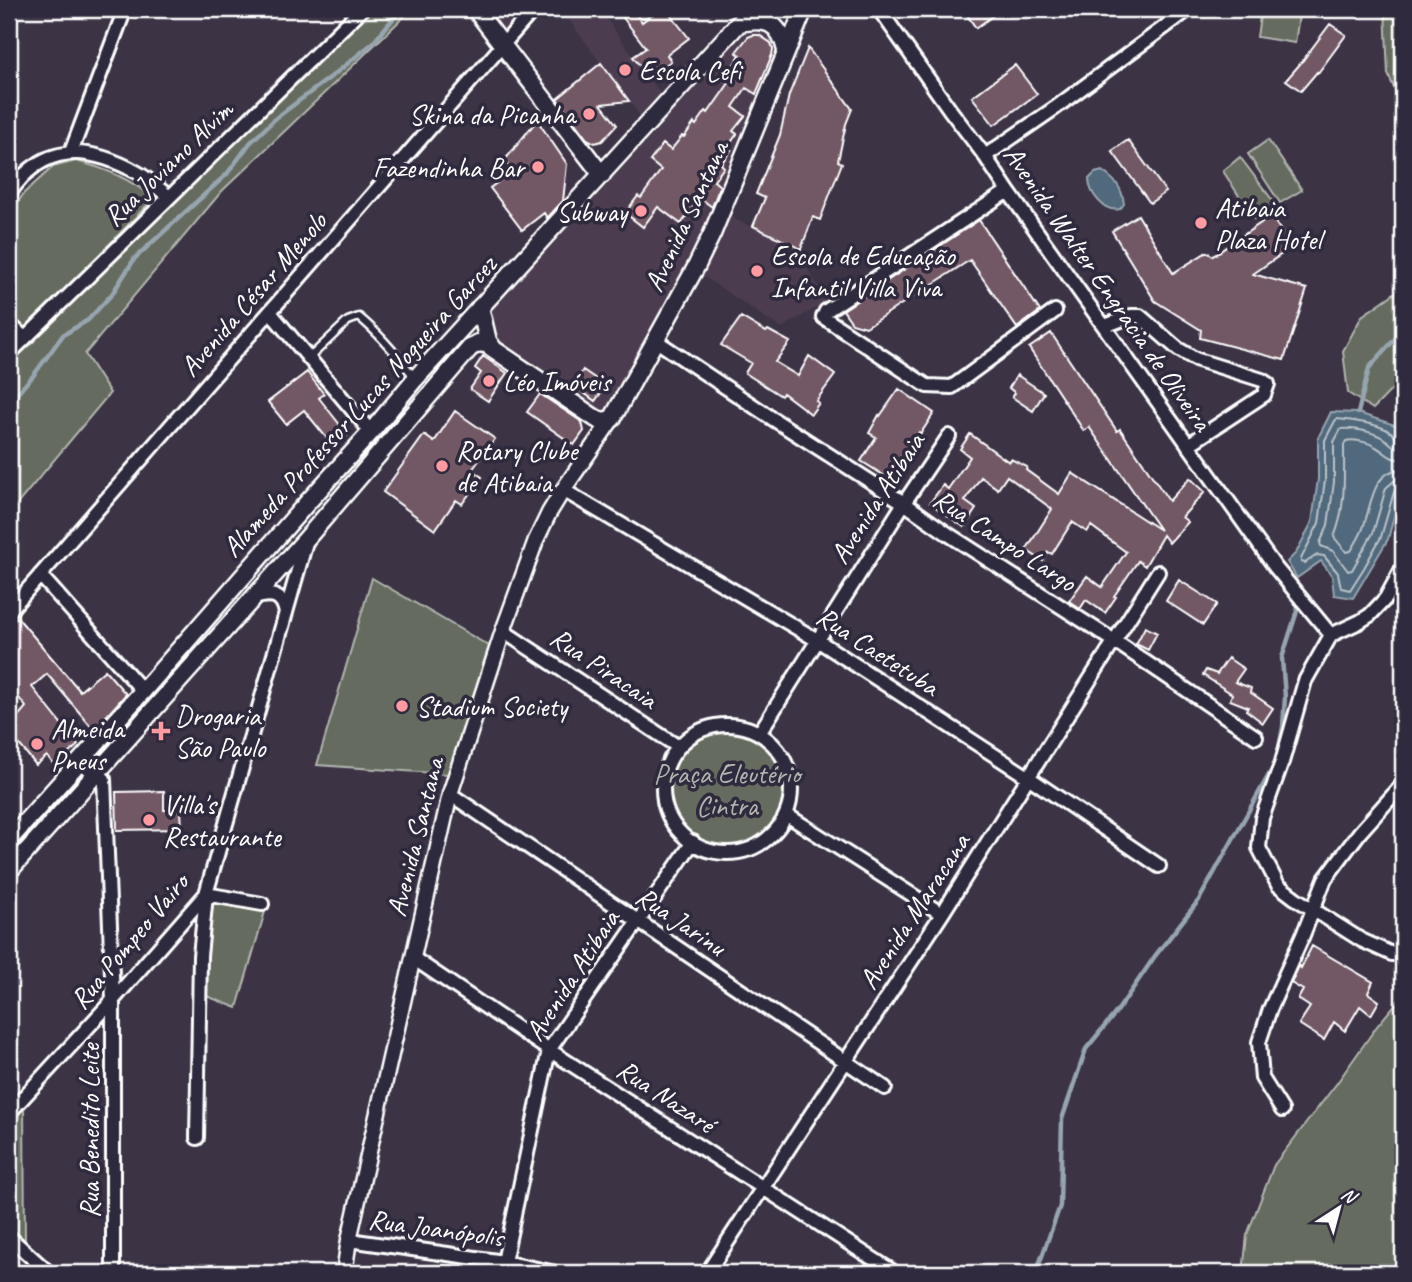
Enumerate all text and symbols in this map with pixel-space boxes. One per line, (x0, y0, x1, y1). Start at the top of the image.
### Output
place label: Escola Cefi (639, 53, 744, 88)
marker: Escola Cefi (617, 62, 633, 78)
street label: Rua Joviano Alvim (96, 91, 242, 234)
place label: Skina da Picanha (409, 97, 578, 132)
marker: Skina da Picanha (581, 106, 597, 122)
street label: Avenida Santana (636, 133, 737, 297)
street label: Avenida Walter Engracia de Oliveira (996, 139, 1221, 439)
place label: Fazendinha Bar (373, 150, 526, 185)
marker: Fazendinha Bar (530, 159, 546, 175)
place label: Atibaia Plaza Hotel (1215, 190, 1326, 257)
place label: Subway (556, 194, 629, 229)
street label: Avenida César Menolo (172, 203, 335, 383)
marker: Subway (633, 203, 649, 219)
marker: Atibaia Plaza Hotel (1193, 215, 1209, 231)
place label: Escola de Educação Infantil Villa Viva (771, 238, 957, 305)
street label: Alameda Professor Lucas Nogueira Garcez (214, 246, 505, 564)
marker: Escola de Educação Infantil Villa Viva (749, 263, 765, 279)
place label: Léo Imóveis (503, 364, 613, 399)
marker: Léo Imóveis (481, 373, 497, 389)
street label: Avenida Atibaia (822, 425, 933, 570)
place label: Rotary Clube de Atibaia (456, 433, 579, 500)
marker: Rotary Clube de Atibaia (434, 458, 450, 474)
street label: Rua Campo Largo (927, 481, 1085, 600)
street label: Rua Caetetuba (810, 598, 947, 704)
street label: Rua Piracaia (544, 619, 666, 718)
place label: Stadium Society (416, 689, 569, 724)
place label: Drogaria São Paulo (175, 698, 267, 765)
marker: Stadium Society (394, 698, 410, 714)
place label: Almeida Pneus (51, 711, 126, 778)
marker: Drogaria São Paulo (153, 723, 169, 739)
marker: Almeida Pneus (29, 736, 45, 752)
street label: Avenida Santana (378, 752, 452, 920)
park label: Praça Eleutério Cintra (654, 756, 804, 823)
place label: Villa's Restaurante (163, 787, 282, 854)
marker: Villa's Restaurante (141, 812, 157, 828)
street label: Avenida Maracana (851, 825, 978, 996)
street label: Rua Pompeo Vairo (62, 864, 198, 1016)
street label: Rua Jarinu (629, 878, 734, 965)
street label: Avenida Atibaia (517, 902, 628, 1047)
street label: Rua Benedito Leite (72, 1042, 107, 1218)
street label: Rua Nazaré (610, 1051, 725, 1143)
north arrow (1304, 1174, 1374, 1244)
text: N (1337, 1182, 1363, 1210)
street label: Rua Joanópolis (366, 1201, 508, 1255)

